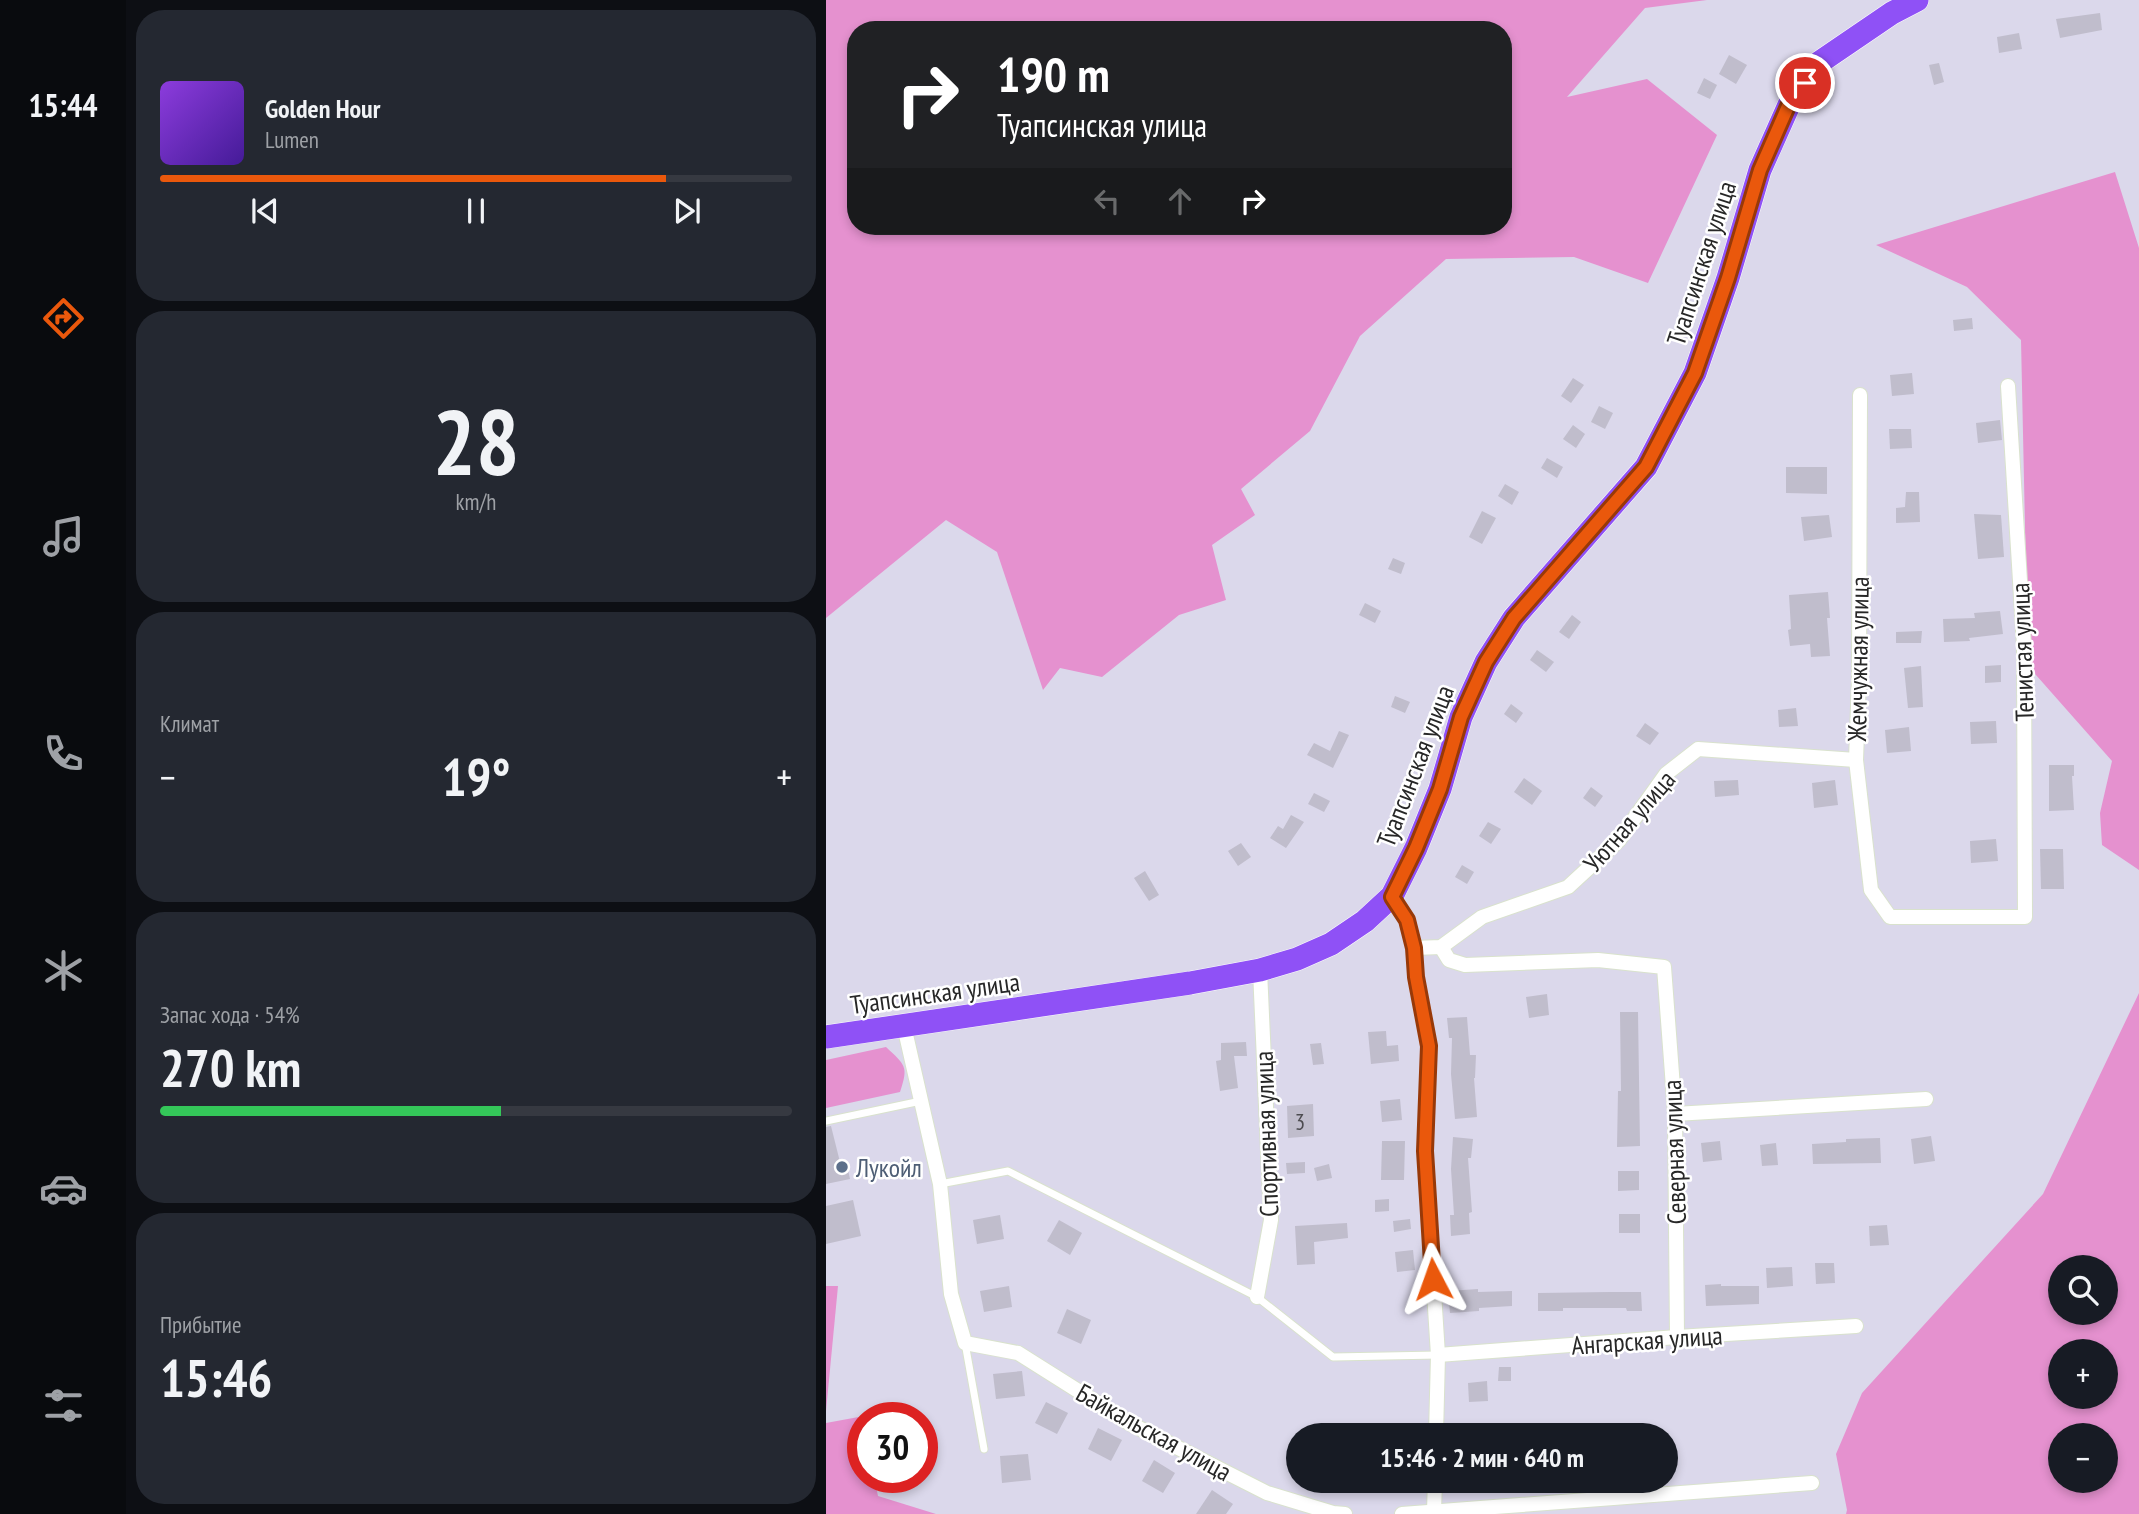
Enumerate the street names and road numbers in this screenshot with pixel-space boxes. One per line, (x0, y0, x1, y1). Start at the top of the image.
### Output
street label: Туапсинская улица (1659, 177, 1743, 349)
street label: Жемчужная улица (1840, 576, 1876, 743)
street label: Тенистая улица (2003, 582, 2041, 722)
street label: Туапсинская улица (1369, 680, 1461, 852)
street label: Уютная улица (1576, 763, 1682, 879)
street label: Туапсинская улица (848, 965, 1022, 1021)
street label: Спортивная улица (1247, 1050, 1285, 1218)
street label: Северная улица (1655, 1079, 1693, 1225)
street label: Ангарская улица (1570, 1318, 1724, 1362)
street label: Байкальская улица (1071, 1376, 1237, 1488)

